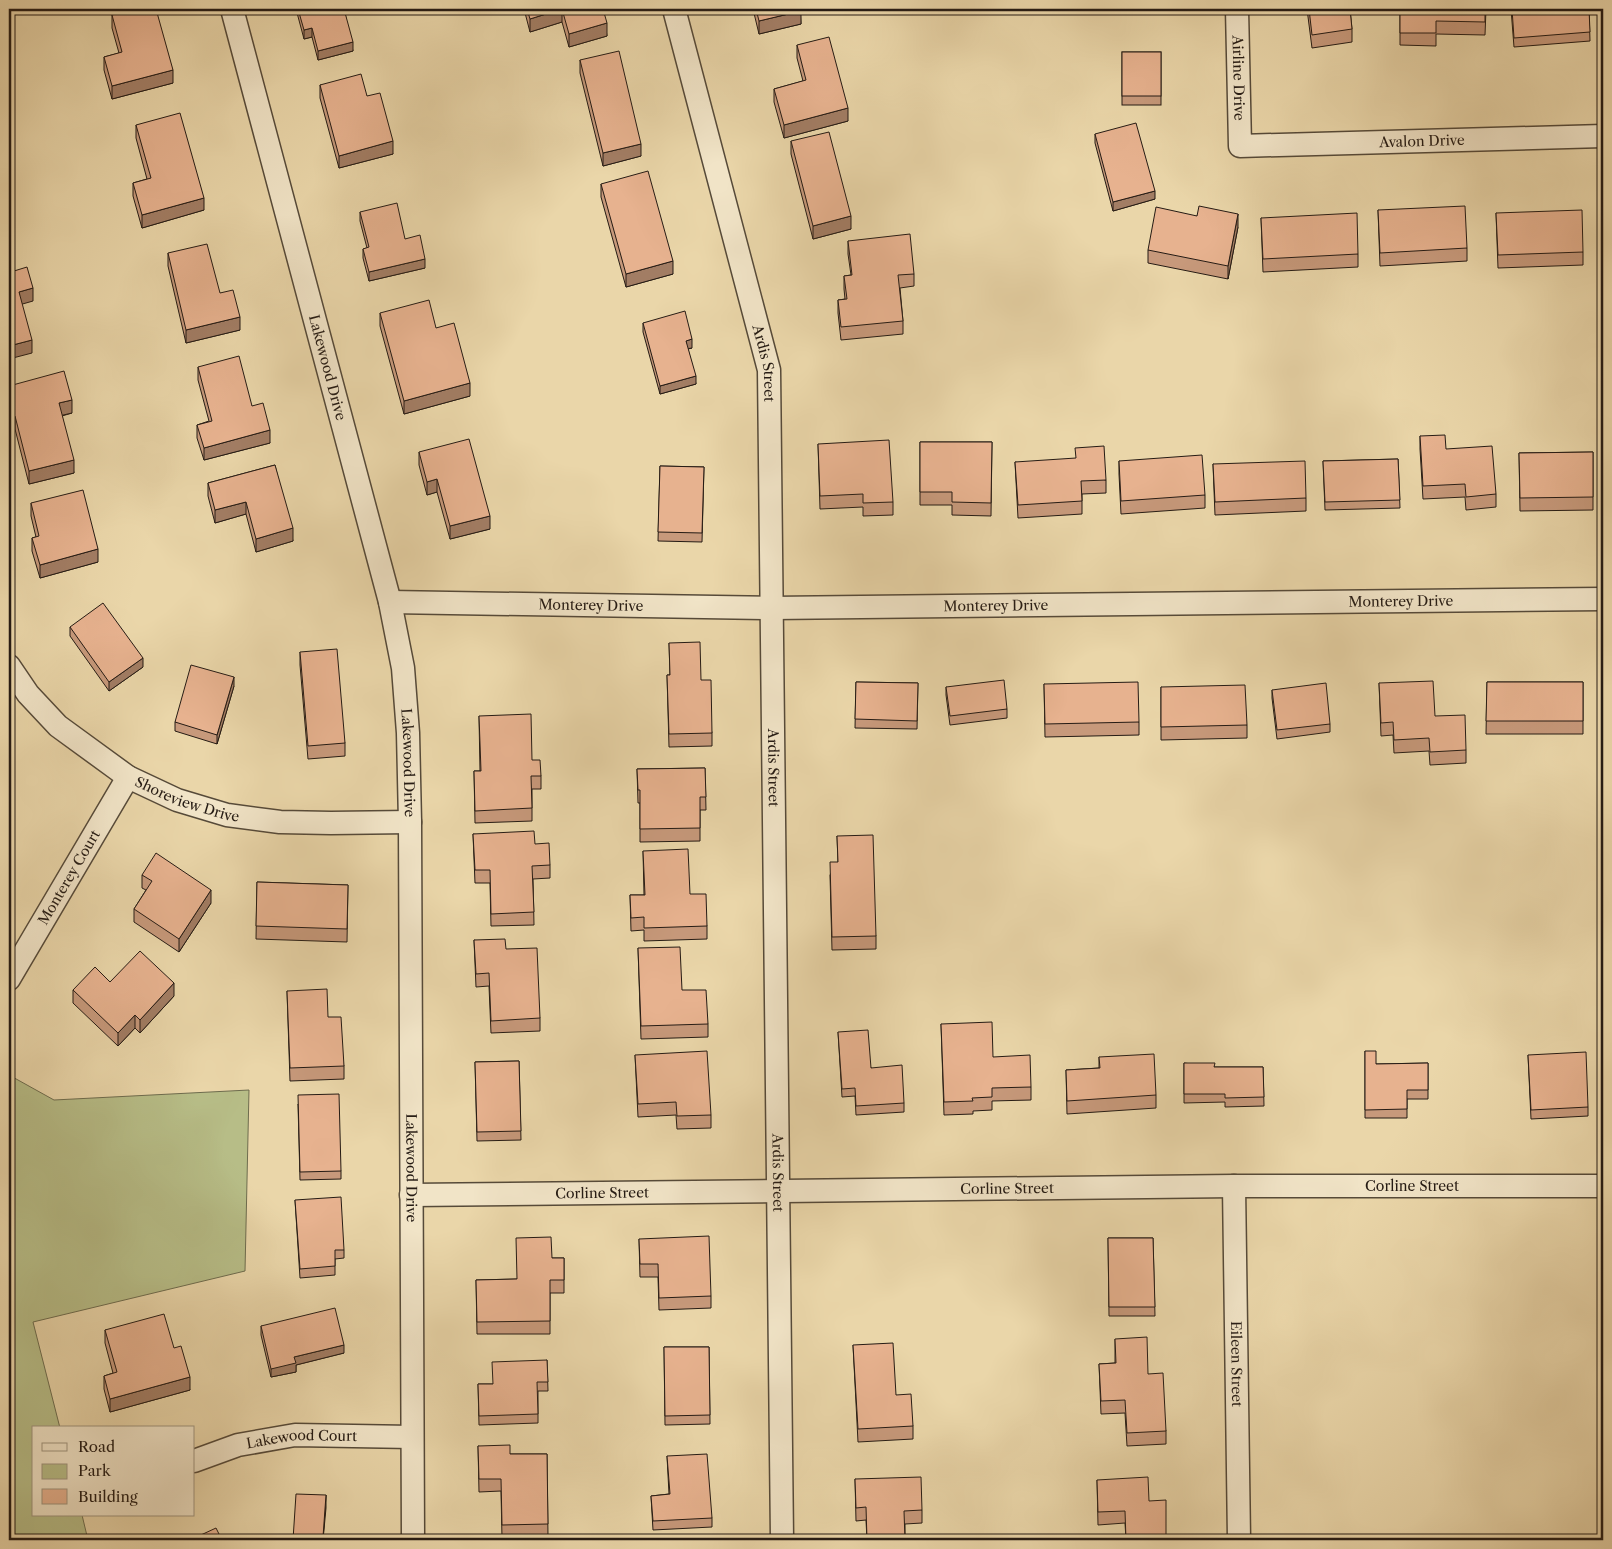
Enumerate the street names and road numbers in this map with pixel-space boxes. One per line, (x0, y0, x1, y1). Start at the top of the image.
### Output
street label: Airline Drive (1229, 34, 1248, 121)
street label: Avalon Drive (1378, 131, 1465, 151)
street label: Lakewood Drive (305, 313, 350, 423)
street label: Ardis Street (748, 322, 778, 402)
street label: Monterey Drive (1348, 592, 1454, 611)
street label: Monterey Drive (538, 595, 644, 615)
street label: Monterey Drive (943, 596, 1049, 615)
street label: Lakewood Drive (397, 708, 419, 818)
street label: Ardis Street (764, 727, 783, 807)
street label: Shoreview Drive (132, 773, 240, 826)
street label: Monterey Court (34, 827, 104, 928)
street label: Lakewood Drive (402, 1113, 421, 1222)
street label: Ardis Street (768, 1132, 787, 1212)
street label: Corline Street (1365, 1177, 1459, 1195)
street label: Corline Street (960, 1179, 1054, 1198)
street label: Corline Street (555, 1183, 649, 1202)
street label: Eileen Street (1227, 1321, 1246, 1407)
street label: Lakewood Court (245, 1426, 357, 1452)

